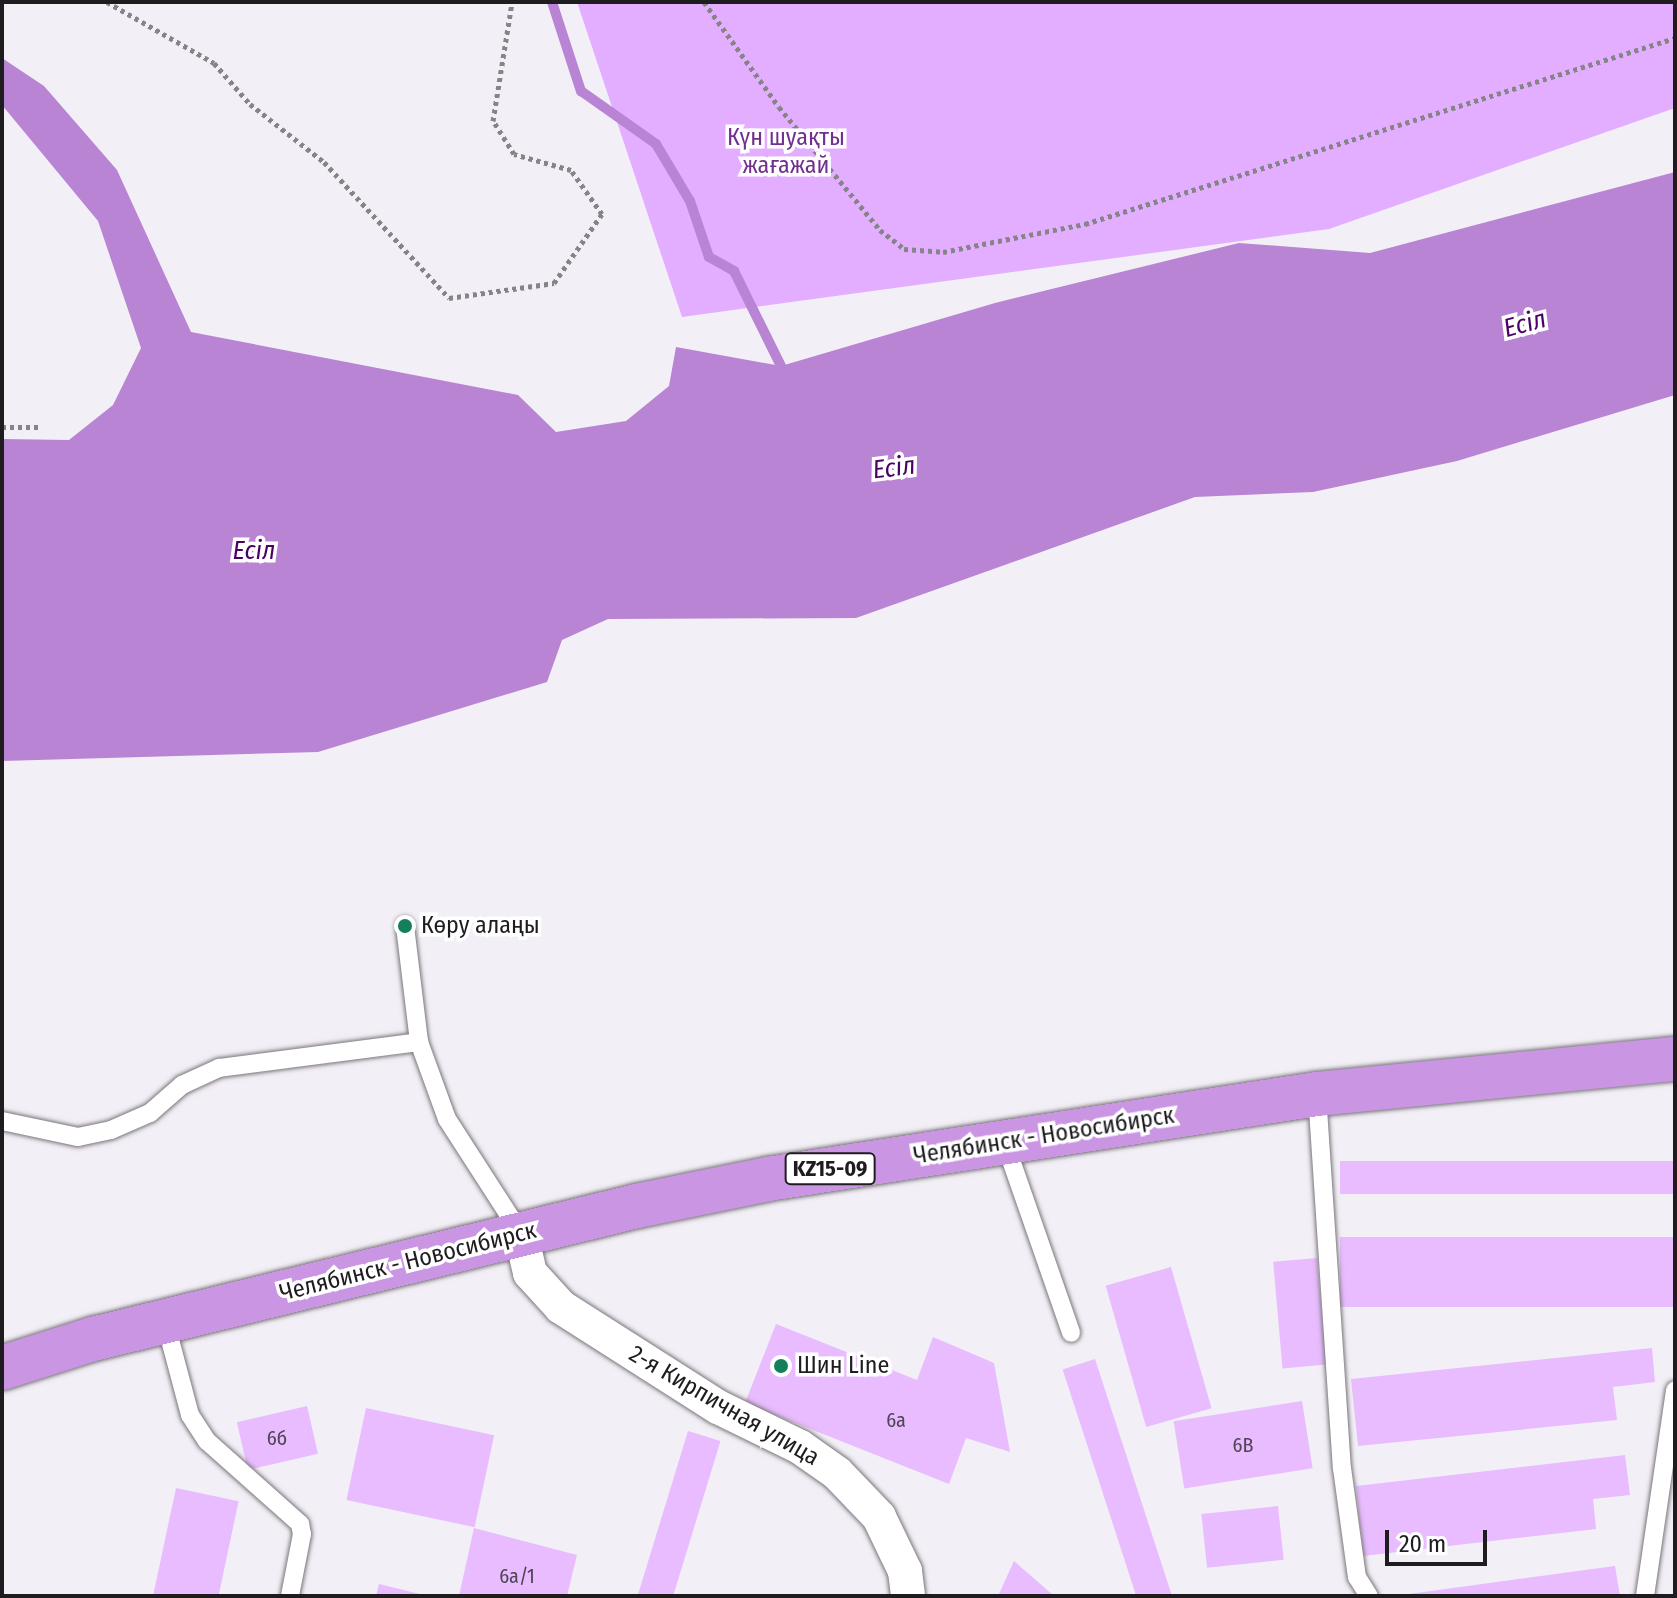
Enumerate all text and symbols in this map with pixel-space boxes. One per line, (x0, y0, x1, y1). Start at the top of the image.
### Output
park label: Күн шуақты жағажай (727, 124, 845, 180)
water label: Есіл (1500, 303, 1550, 345)
water label: Есіл (871, 450, 917, 486)
water label: Есіл (233, 535, 275, 567)
place label: Көру алаңы (421, 912, 540, 940)
marker: Көру алаңы (396, 917, 414, 935)
street label: Челябинск - Новосибирск (912, 1101, 1176, 1171)
road number: KZ15-09 (784, 1151, 876, 1187)
street label: Челябинск - Новосибирск (277, 1216, 539, 1308)
street label: 2-я Кирпичная улица (624, 1340, 824, 1472)
place label: Шин Line (797, 1352, 889, 1380)
marker: Шин Line (772, 1357, 790, 1375)
house number: 6а (886, 1408, 906, 1432)
house number: 6б (267, 1426, 287, 1450)
house number: 6В (1233, 1433, 1253, 1457)
scale bar (1389, 1514, 1491, 1564)
text: 20 m (1399, 1530, 1446, 1558)
house number: 6а/1 (499, 1564, 535, 1588)

